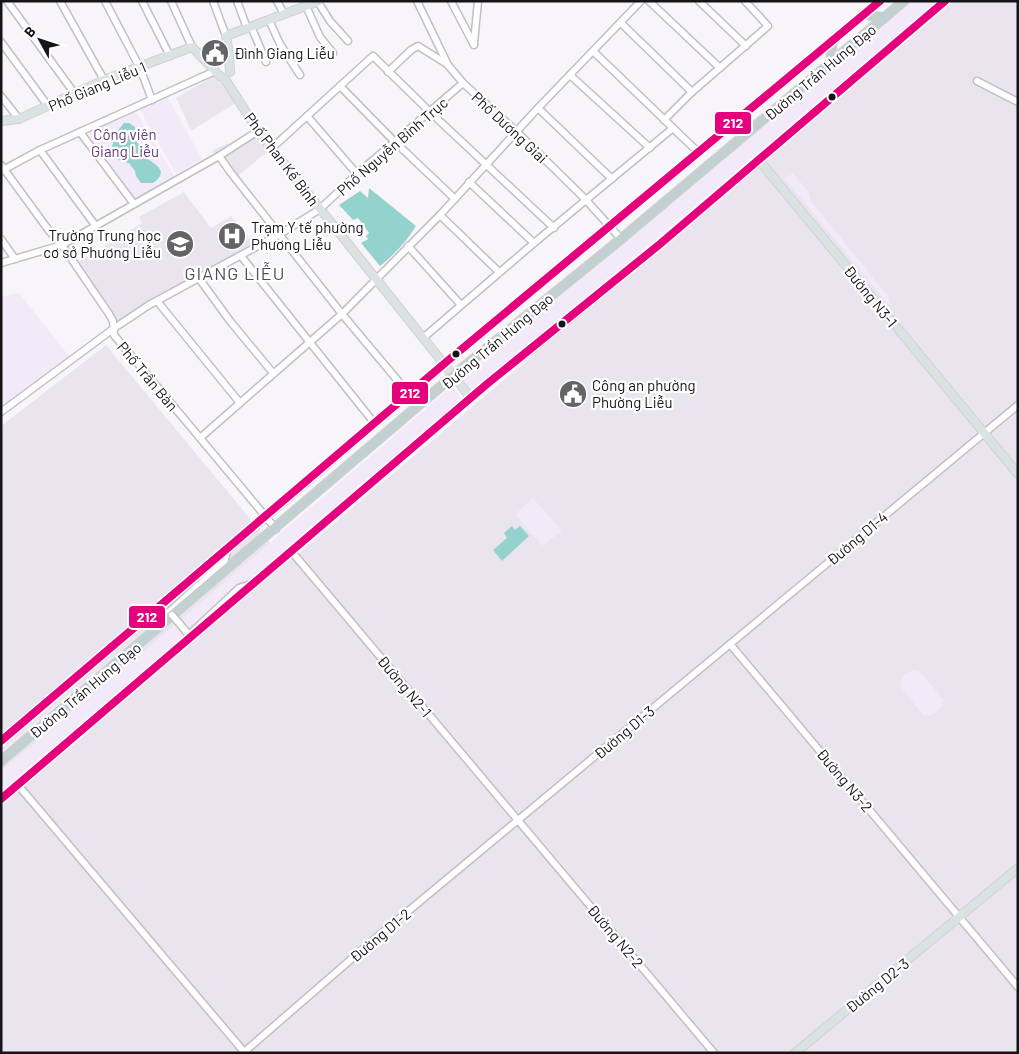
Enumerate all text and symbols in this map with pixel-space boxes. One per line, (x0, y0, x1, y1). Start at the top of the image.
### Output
north arrow (15, 15, 65, 65)
street label: Đường Trần Hưng Đạo (761, 20, 879, 124)
text: B (20, 23, 39, 40)
public building icon: Đình Giang Liễu (200, 38, 230, 68)
place label: Đình Giang Liễu (234, 44, 335, 62)
street label: Phố Giang Liễu 1 (45, 57, 149, 115)
street label: Phố Dương Giai (468, 87, 552, 167)
unlabelled marker (827, 92, 837, 102)
street label: Phố Nguyễn Bỉnh Trục (333, 93, 451, 199)
street label: Phố Phan Kế Bính (241, 109, 323, 209)
line badge: 212 (714, 111, 752, 135)
text: 212 (723, 114, 743, 131)
park label: Công viên Giang Liễu (91, 125, 159, 160)
place label: Trạm Y tế phường Phương Liễu (251, 218, 364, 253)
hospital icon: Trạm Y tế phường Phương Liễu (217, 221, 247, 251)
place label: Trường Trung học cơ sở Phương Liễu (43, 226, 161, 261)
school or university icon: Trường Trung học cơ sở Phương Liễu (165, 229, 195, 259)
street label: Đường N3-1 (841, 261, 901, 331)
district label: GIANG LIỄU (185, 262, 285, 284)
street label: Đường Trần Hưng Đạo (438, 289, 556, 393)
unlabelled marker (557, 319, 567, 329)
street label: Phố Trần Bàn (114, 338, 182, 414)
unlabelled marker (451, 349, 461, 359)
place label: Công an phường Phường Liễu (592, 376, 696, 411)
public building icon: Công an phường Phường Liễu (558, 379, 588, 409)
line badge: 212 (391, 381, 429, 405)
text: 212 (400, 384, 420, 401)
street label: Đường D1-4 (823, 507, 891, 569)
line badge: 212 (128, 605, 166, 629)
text: 212 (137, 608, 157, 625)
street label: Đường Trần Hưng Đạo (26, 638, 144, 742)
street label: Đường N2-1 (374, 652, 436, 720)
street label: Đường D1-3 (590, 702, 658, 762)
street label: Đường N3-2 (813, 745, 877, 815)
street label: Đường N2-2 (584, 901, 648, 971)
street label: Đường D1-2 (346, 904, 414, 966)
street label: Đường D2-3 (842, 954, 912, 1016)

